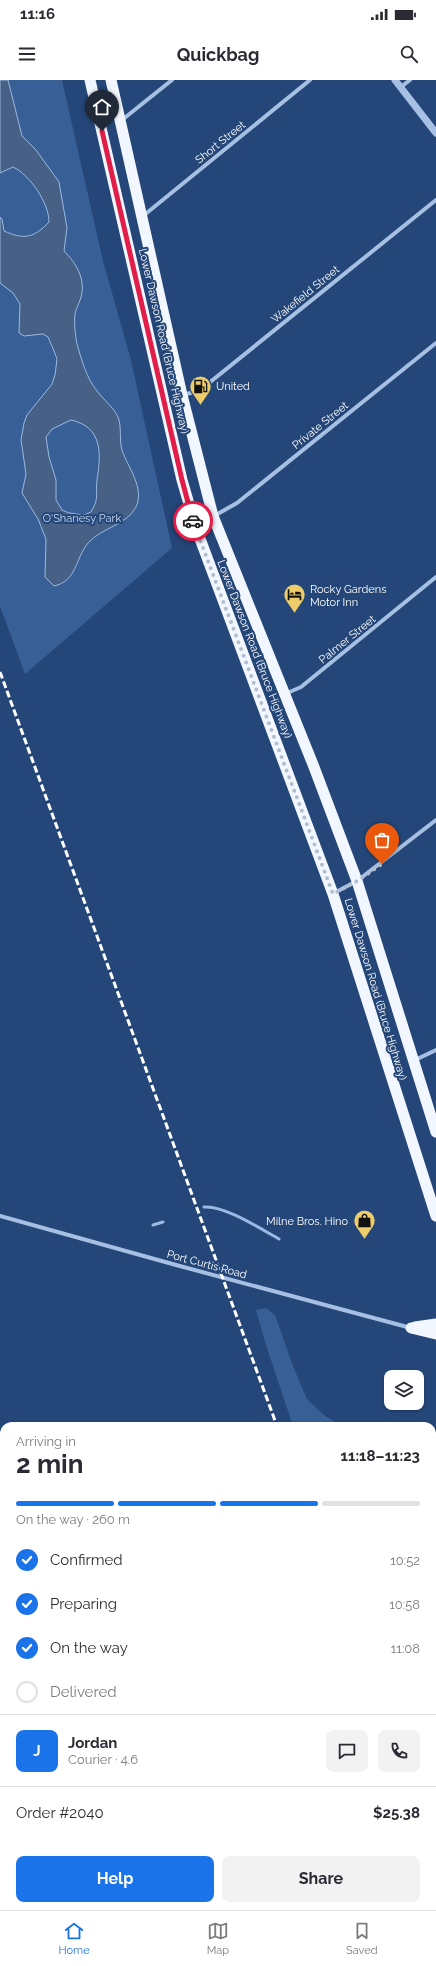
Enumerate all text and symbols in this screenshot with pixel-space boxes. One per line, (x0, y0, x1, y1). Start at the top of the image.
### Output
text: 11:16 (20, 5, 55, 23)
icon: menu (16, 43, 38, 65)
icon: search (398, 43, 420, 65)
text: Quickbag (177, 44, 259, 65)
pin (85, 90, 119, 131)
icon: home (91, 96, 113, 118)
street label: Short Street (193, 118, 248, 166)
street label: Lower Dawson Road (Bruce Highway) (136, 247, 191, 435)
street label: Wakefield Street (269, 263, 342, 326)
fuel station icon: United (188, 373, 214, 406)
place label: United (216, 380, 250, 393)
street label: Private Street (290, 399, 351, 452)
courier (173, 501, 213, 541)
icon: car (182, 510, 204, 532)
park label: O'Shanesy Park (43, 512, 121, 525)
street label: Lower Dawson Road (Bruce Highway) (214, 558, 295, 740)
hotel icon: Rocky Gardens Motor Inn (281, 582, 307, 615)
place label: Rocky Gardens Motor Inn (310, 583, 387, 609)
street label: Palmer Street (316, 612, 379, 666)
pin (365, 823, 399, 864)
icon: bag (371, 829, 393, 851)
street label: Lower Dawson Road (Bruce Highway) (342, 896, 410, 1082)
shop icon: Milne Bros. Hino (351, 1208, 377, 1241)
place label: Milne Bros. Hino (266, 1215, 348, 1228)
street label: Port Curtis Road (166, 1248, 248, 1281)
map controls (384, 1370, 424, 1410)
button: layers (384, 1370, 424, 1410)
text: Arriving in (16, 1434, 76, 1449)
text: 11:18–11:23 (341, 1447, 420, 1465)
text: 2 min (16, 1449, 83, 1479)
text: On the way · 260 m (16, 1512, 130, 1527)
icon: check (16, 1549, 38, 1571)
text: Confirmed (50, 1551, 123, 1569)
text: 10:52 (390, 1553, 420, 1568)
icon: check (16, 1593, 38, 1615)
text: Preparing (50, 1595, 117, 1613)
text: 10:58 (389, 1597, 420, 1612)
icon: check (16, 1637, 38, 1659)
text: On the way (50, 1639, 128, 1657)
text: 11:08 (391, 1641, 420, 1656)
text: Delivered (50, 1683, 117, 1701)
button: chat (326, 1730, 368, 1772)
button: phone (378, 1730, 420, 1772)
text: Jordan (68, 1734, 117, 1752)
text: J (33, 1742, 41, 1760)
text: Courier · 4.6 (68, 1752, 138, 1767)
text: Order #2040 (16, 1804, 104, 1822)
text: $25.38 (373, 1804, 420, 1822)
button: Help (16, 1856, 214, 1902)
button: Share (222, 1856, 420, 1902)
tab: Home (59, 1920, 90, 1957)
tab: Map (207, 1920, 229, 1957)
tab: Saved (346, 1920, 377, 1957)

